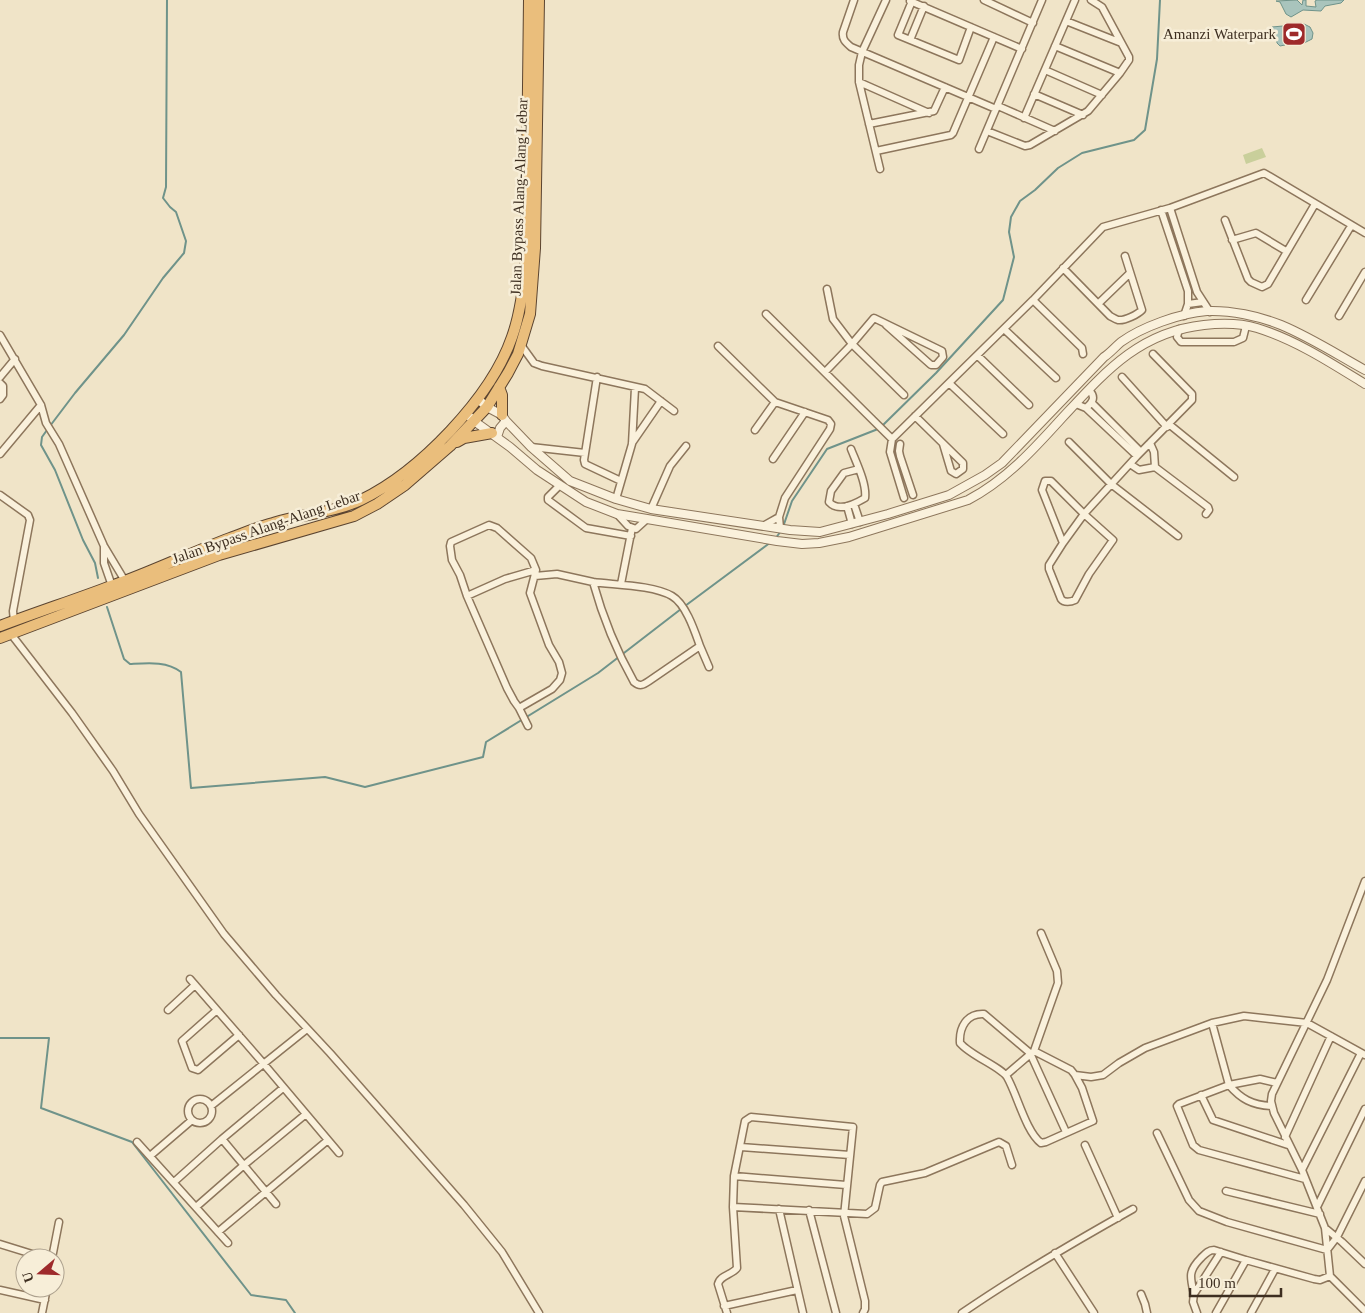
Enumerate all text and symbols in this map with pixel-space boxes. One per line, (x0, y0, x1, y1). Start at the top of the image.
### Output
sports icon: Amanzi Waterpark (1281, 21, 1307, 47)
place label: Amanzi Waterpark (1163, 26, 1276, 42)
street label: Jalan Bypass Alang-Alang Lebar (508, 98, 530, 296)
street label: Jalan Bypass Alang-Alang Lebar (170, 487, 362, 567)
north arrow (15, 1248, 65, 1298)
scale bar (1190, 1266, 1281, 1298)
text: U (19, 1270, 37, 1284)
text: 100 m (1198, 1275, 1236, 1291)

